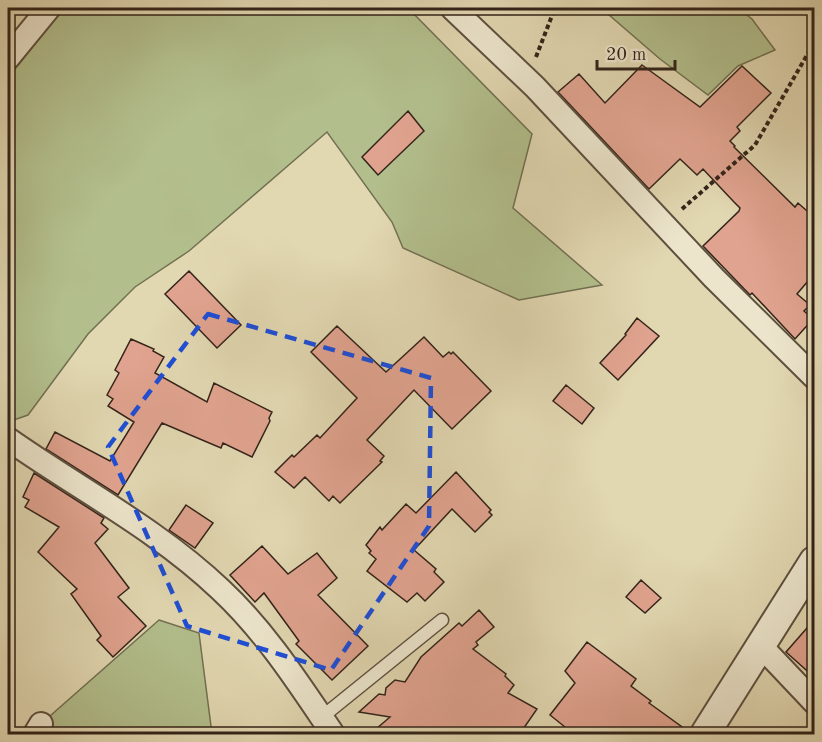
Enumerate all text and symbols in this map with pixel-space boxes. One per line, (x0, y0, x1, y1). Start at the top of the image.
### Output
scale bar (597, 33, 675, 71)
text: 20 m (606, 46, 646, 64)

